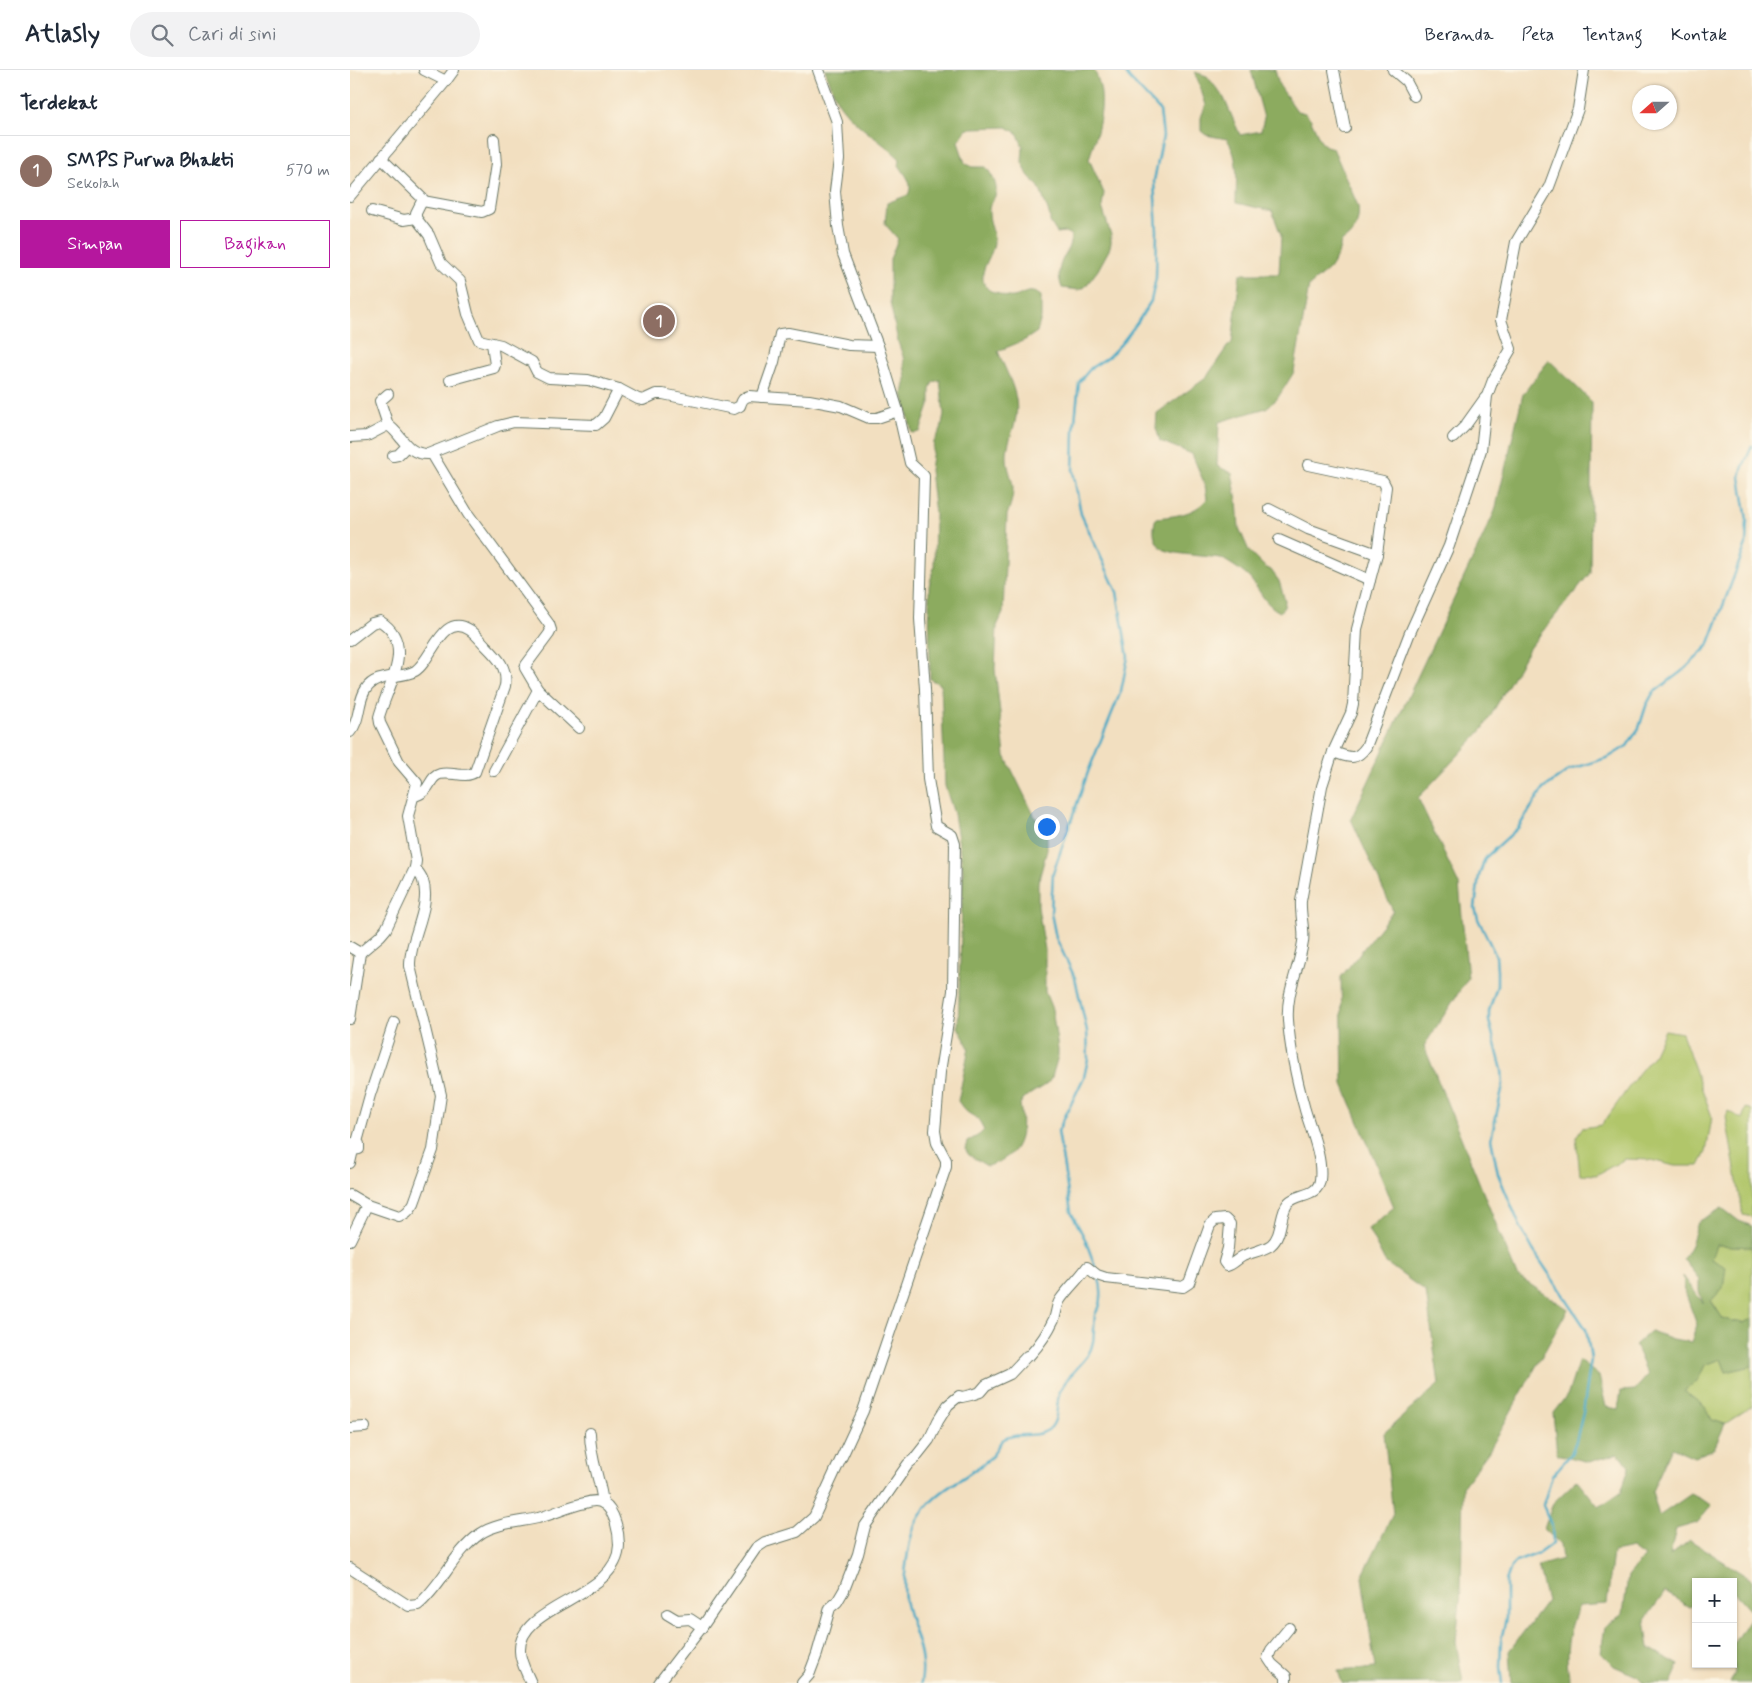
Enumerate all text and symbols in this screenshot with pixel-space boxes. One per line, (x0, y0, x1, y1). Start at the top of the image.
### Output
search box (130, 12, 480, 57)
text: Atlasly (25, 19, 100, 50)
icon: search (148, 21, 176, 49)
text: Cari di sini (188, 22, 277, 47)
text: Beranda (1424, 23, 1493, 47)
text: Peta (1521, 23, 1554, 47)
text: Tentang (1582, 23, 1643, 47)
text: Kontak (1671, 23, 1727, 47)
north arrow (1632, 85, 1677, 130)
text: Terdekat (20, 89, 98, 117)
text: SMPS Purwa Bhakti (67, 148, 233, 173)
text: 1 (32, 160, 40, 181)
text: 570 m (286, 160, 330, 181)
text: Sekolah (67, 173, 120, 194)
button: Simpan (20, 220, 170, 268)
button: Bagikan (180, 220, 330, 268)
pin: 1 (643, 302, 675, 340)
your location (1034, 814, 1060, 840)
map controls (1692, 1578, 1737, 1668)
button: + (1692, 1578, 1737, 1623)
button: − (1692, 1623, 1737, 1668)

